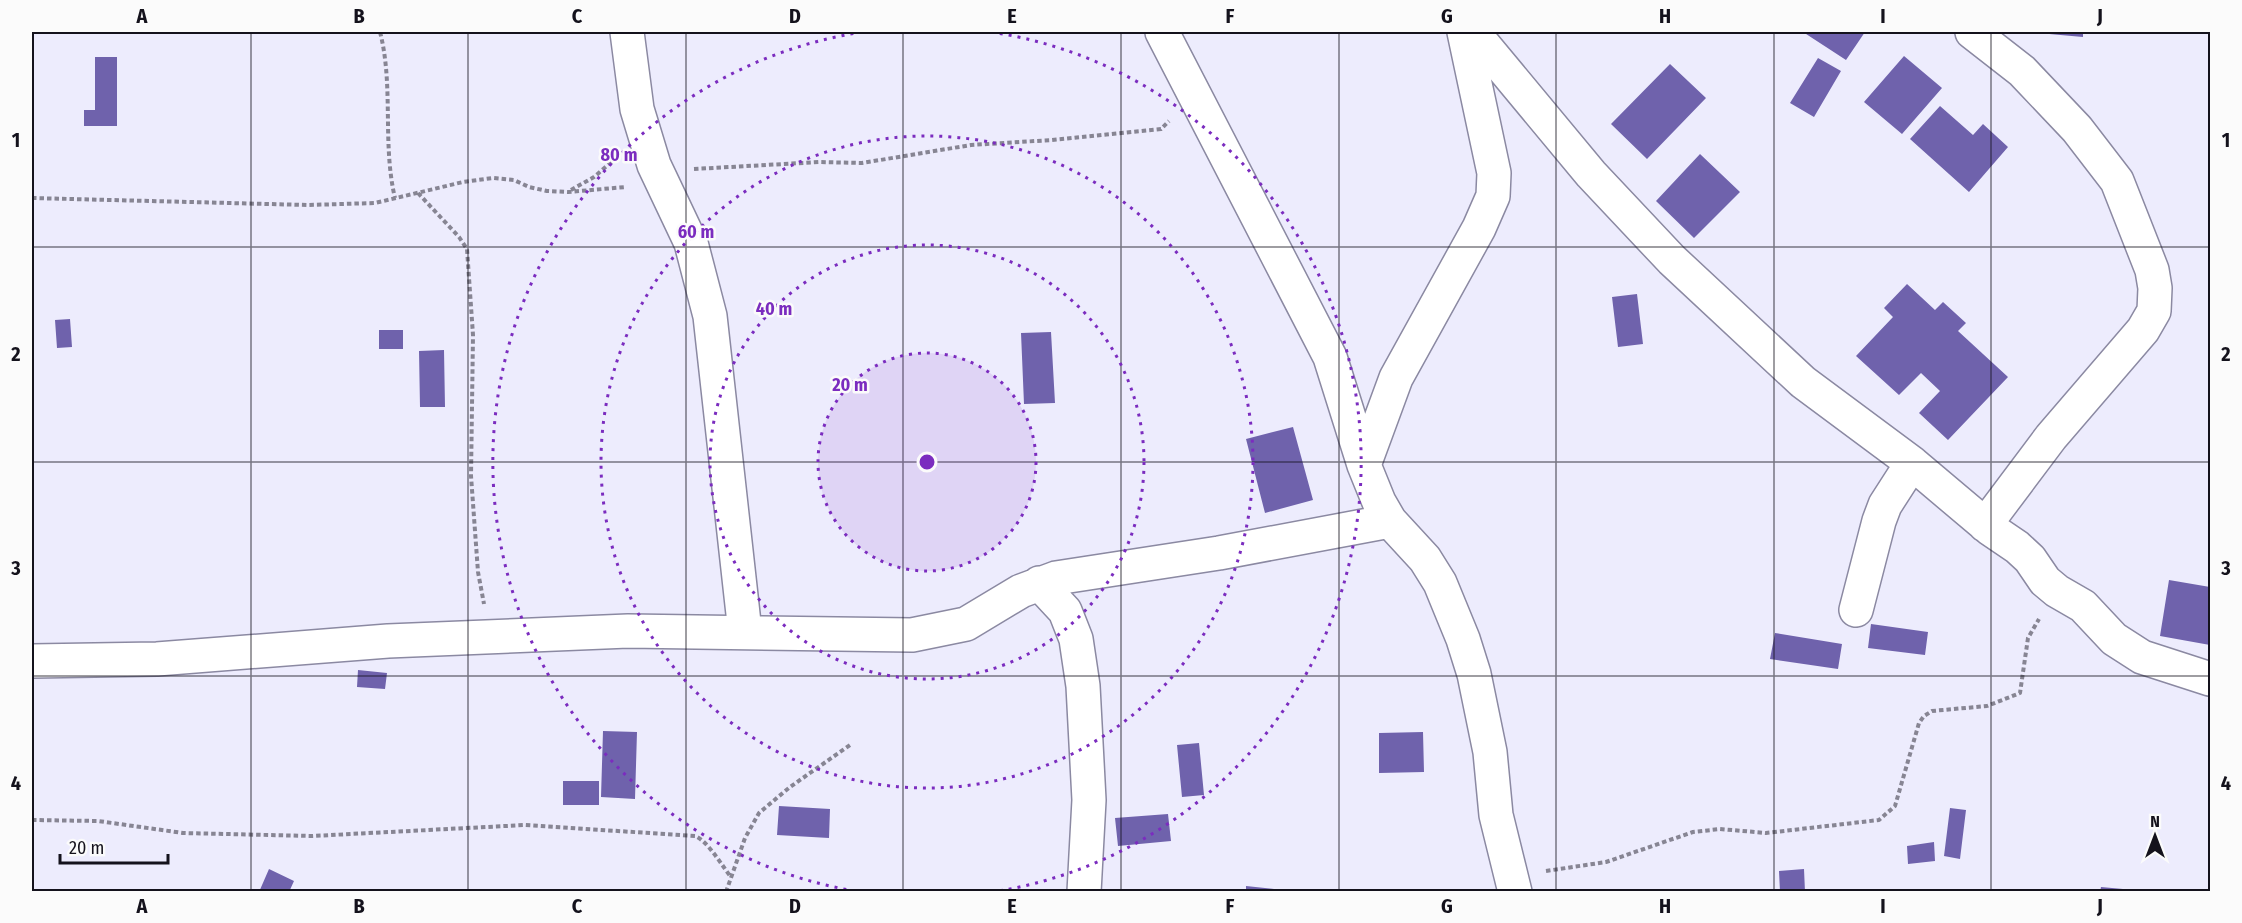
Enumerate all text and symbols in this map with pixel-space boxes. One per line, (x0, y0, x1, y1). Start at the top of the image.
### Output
text: A (136, 4, 149, 28)
text: B (353, 4, 365, 28)
text: C (572, 4, 583, 28)
text: D (789, 4, 801, 28)
text: E (1007, 4, 1017, 28)
text: F (1226, 4, 1235, 28)
text: G (1441, 4, 1453, 28)
text: H (1659, 4, 1671, 28)
text: I (1880, 4, 1886, 28)
text: J (2096, 4, 2103, 28)
text: 1 (12, 128, 20, 152)
text: 1 (2222, 128, 2230, 152)
text: 80 m (601, 144, 637, 166)
text: 60 m (678, 221, 714, 243)
text: 40 m (756, 298, 792, 320)
text: 2 (10, 342, 21, 366)
text: 2 (2220, 342, 2231, 366)
text: 20 m (831, 374, 868, 396)
centre of rings (917, 452, 937, 472)
text: 3 (10, 556, 21, 580)
text: 3 (2220, 556, 2231, 580)
text: 4 (11, 771, 21, 795)
text: 4 (2221, 771, 2231, 795)
north arrow (2125, 806, 2185, 866)
text: N (2150, 812, 2160, 831)
scale bar (60, 827, 168, 865)
text: 20 m (69, 837, 104, 859)
text: A (136, 894, 149, 918)
text: B (353, 894, 365, 918)
text: C (572, 894, 583, 918)
text: D (789, 894, 801, 918)
text: E (1007, 894, 1017, 918)
text: F (1226, 894, 1235, 918)
text: G (1441, 894, 1453, 918)
text: H (1659, 894, 1671, 918)
text: I (1880, 894, 1886, 918)
text: J (2096, 894, 2103, 918)

